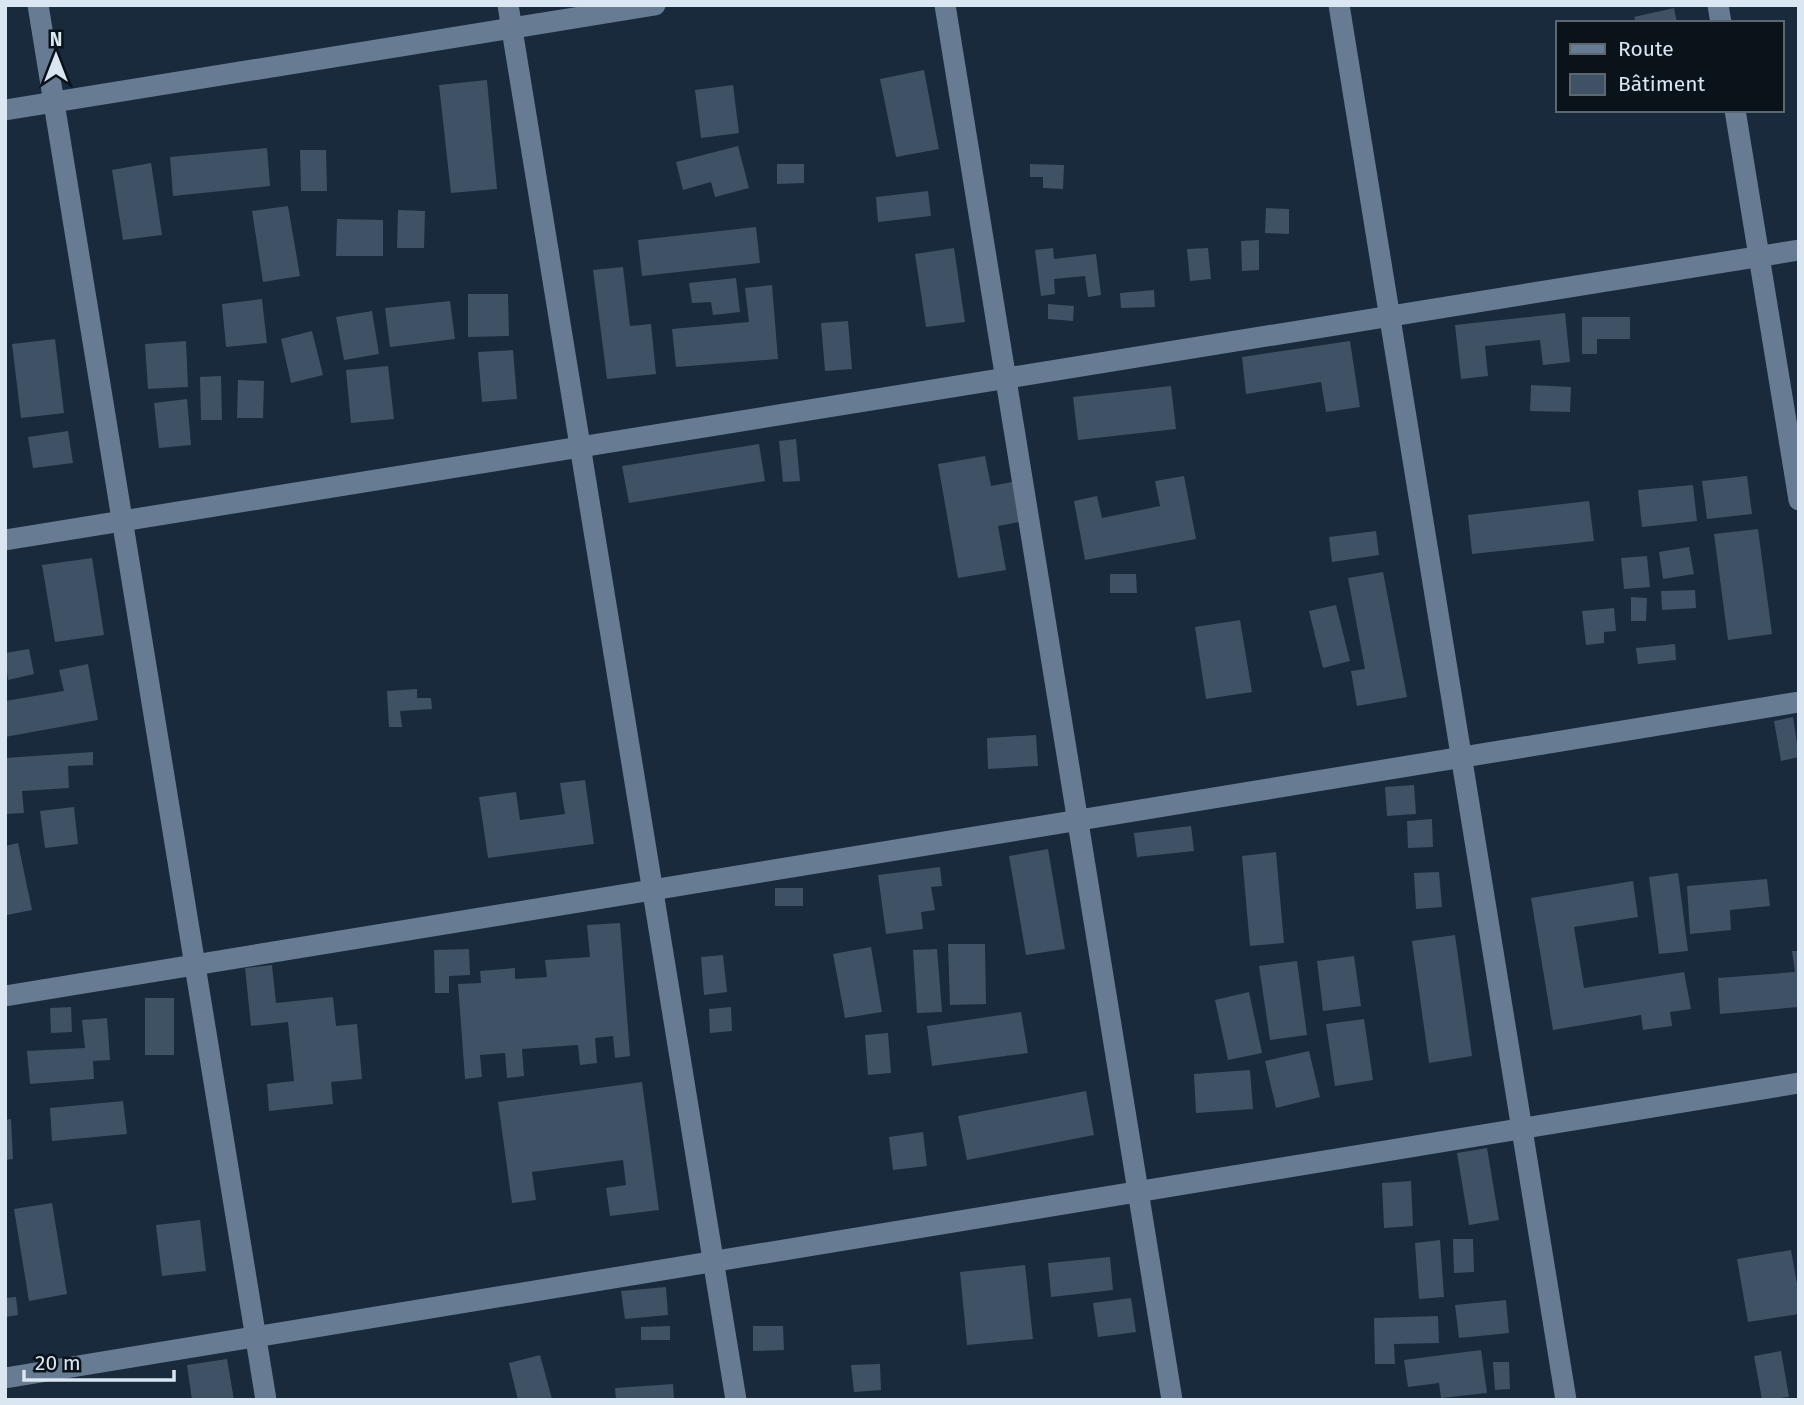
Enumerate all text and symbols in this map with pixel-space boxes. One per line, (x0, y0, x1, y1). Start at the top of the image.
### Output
north arrow (21, 21, 91, 91)
legend (1556, 21, 1783, 112)
text: N (50, 28, 62, 51)
text: Route (1618, 36, 1674, 62)
text: Bâtiment (1618, 71, 1705, 97)
scale bar (24, 1338, 175, 1382)
text: 20 m (35, 1350, 81, 1376)

